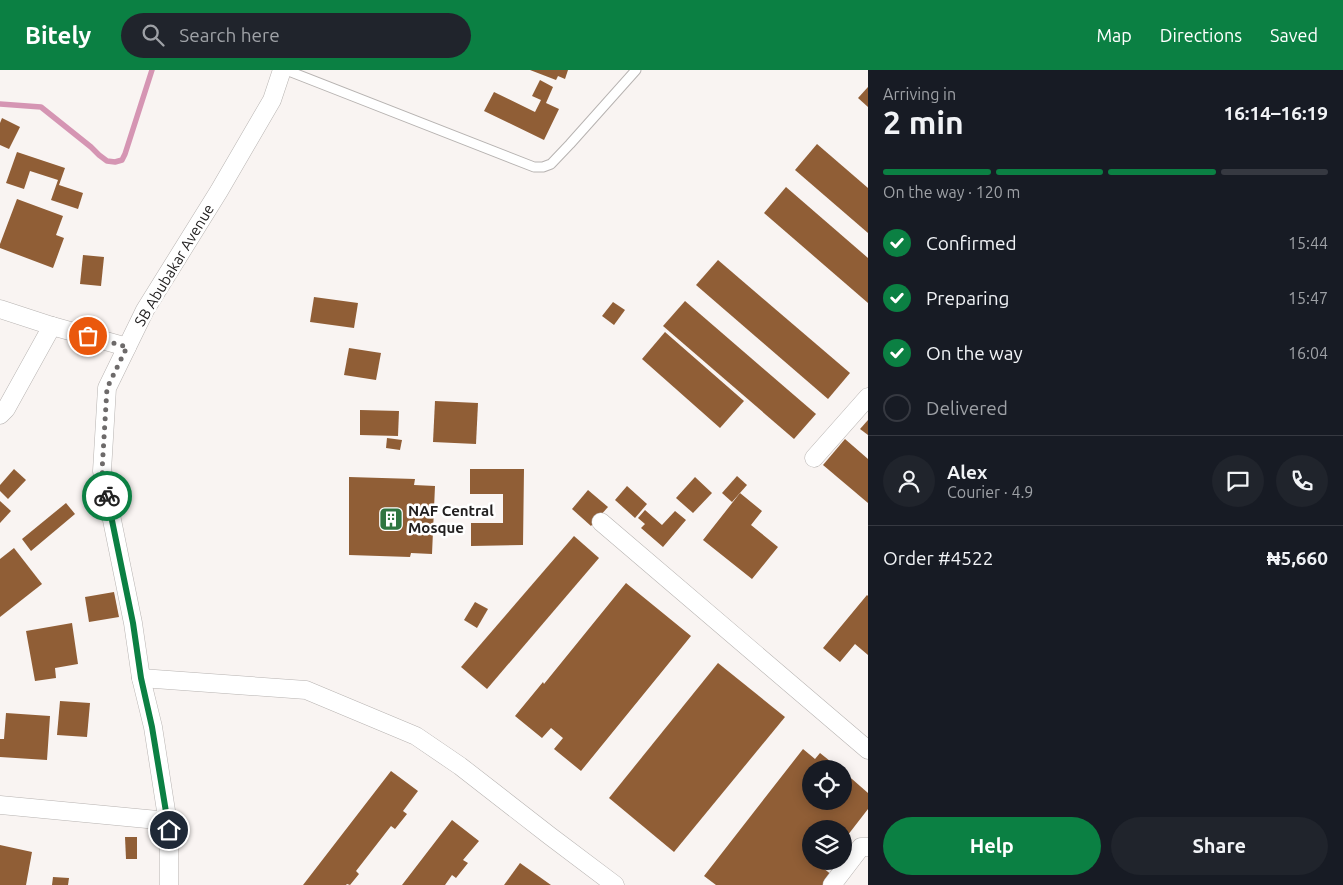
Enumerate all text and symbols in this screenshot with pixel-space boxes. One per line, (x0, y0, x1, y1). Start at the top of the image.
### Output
search box (121, 13, 471, 58)
icon: search (139, 21, 167, 49)
text: Bitely (25, 22, 91, 49)
text: Search here (179, 24, 280, 46)
text: Map (1096, 25, 1132, 45)
text: Directions (1160, 25, 1242, 45)
text: Saved (1270, 25, 1318, 45)
text: Arriving in (883, 85, 956, 103)
text: 16:14–16:19 (1223, 102, 1328, 124)
text: 2 min (883, 104, 964, 140)
text: On the way · 120 m (883, 183, 1020, 201)
street label: SB Abubakar Avenue (131, 201, 217, 329)
icon: check (883, 229, 911, 257)
text: Confirmed (926, 232, 1017, 254)
text: 15:44 (1288, 234, 1328, 252)
icon: check (883, 284, 911, 312)
text: Preparing (926, 287, 1010, 309)
text: 15:47 (1288, 289, 1328, 307)
pin (67, 315, 109, 357)
icon: bag (74, 322, 102, 350)
icon: check (883, 339, 911, 367)
text: On the way (926, 342, 1023, 364)
text: 16:04 (1288, 344, 1328, 362)
text: Delivered (926, 397, 1008, 419)
button: person (883, 455, 935, 507)
button: chat (1212, 455, 1264, 507)
button: phone (1276, 455, 1328, 507)
text: Alex (947, 461, 987, 483)
courier (82, 471, 132, 521)
icon: bike (93, 482, 121, 510)
text: Courier · 4.9 (947, 483, 1033, 501)
place label: NAF Central Mosque (408, 502, 494, 536)
building icon: NAF Central Mosque (378, 506, 404, 532)
text: Order #4522 (883, 547, 993, 569)
text: ₦5,660 (1267, 547, 1328, 569)
map controls (802, 760, 852, 870)
button: locate (802, 760, 852, 810)
pin (148, 809, 190, 851)
icon: home (155, 816, 183, 844)
button: Help (883, 817, 1101, 875)
button: Share (1111, 817, 1328, 875)
button: layers (802, 820, 852, 870)

